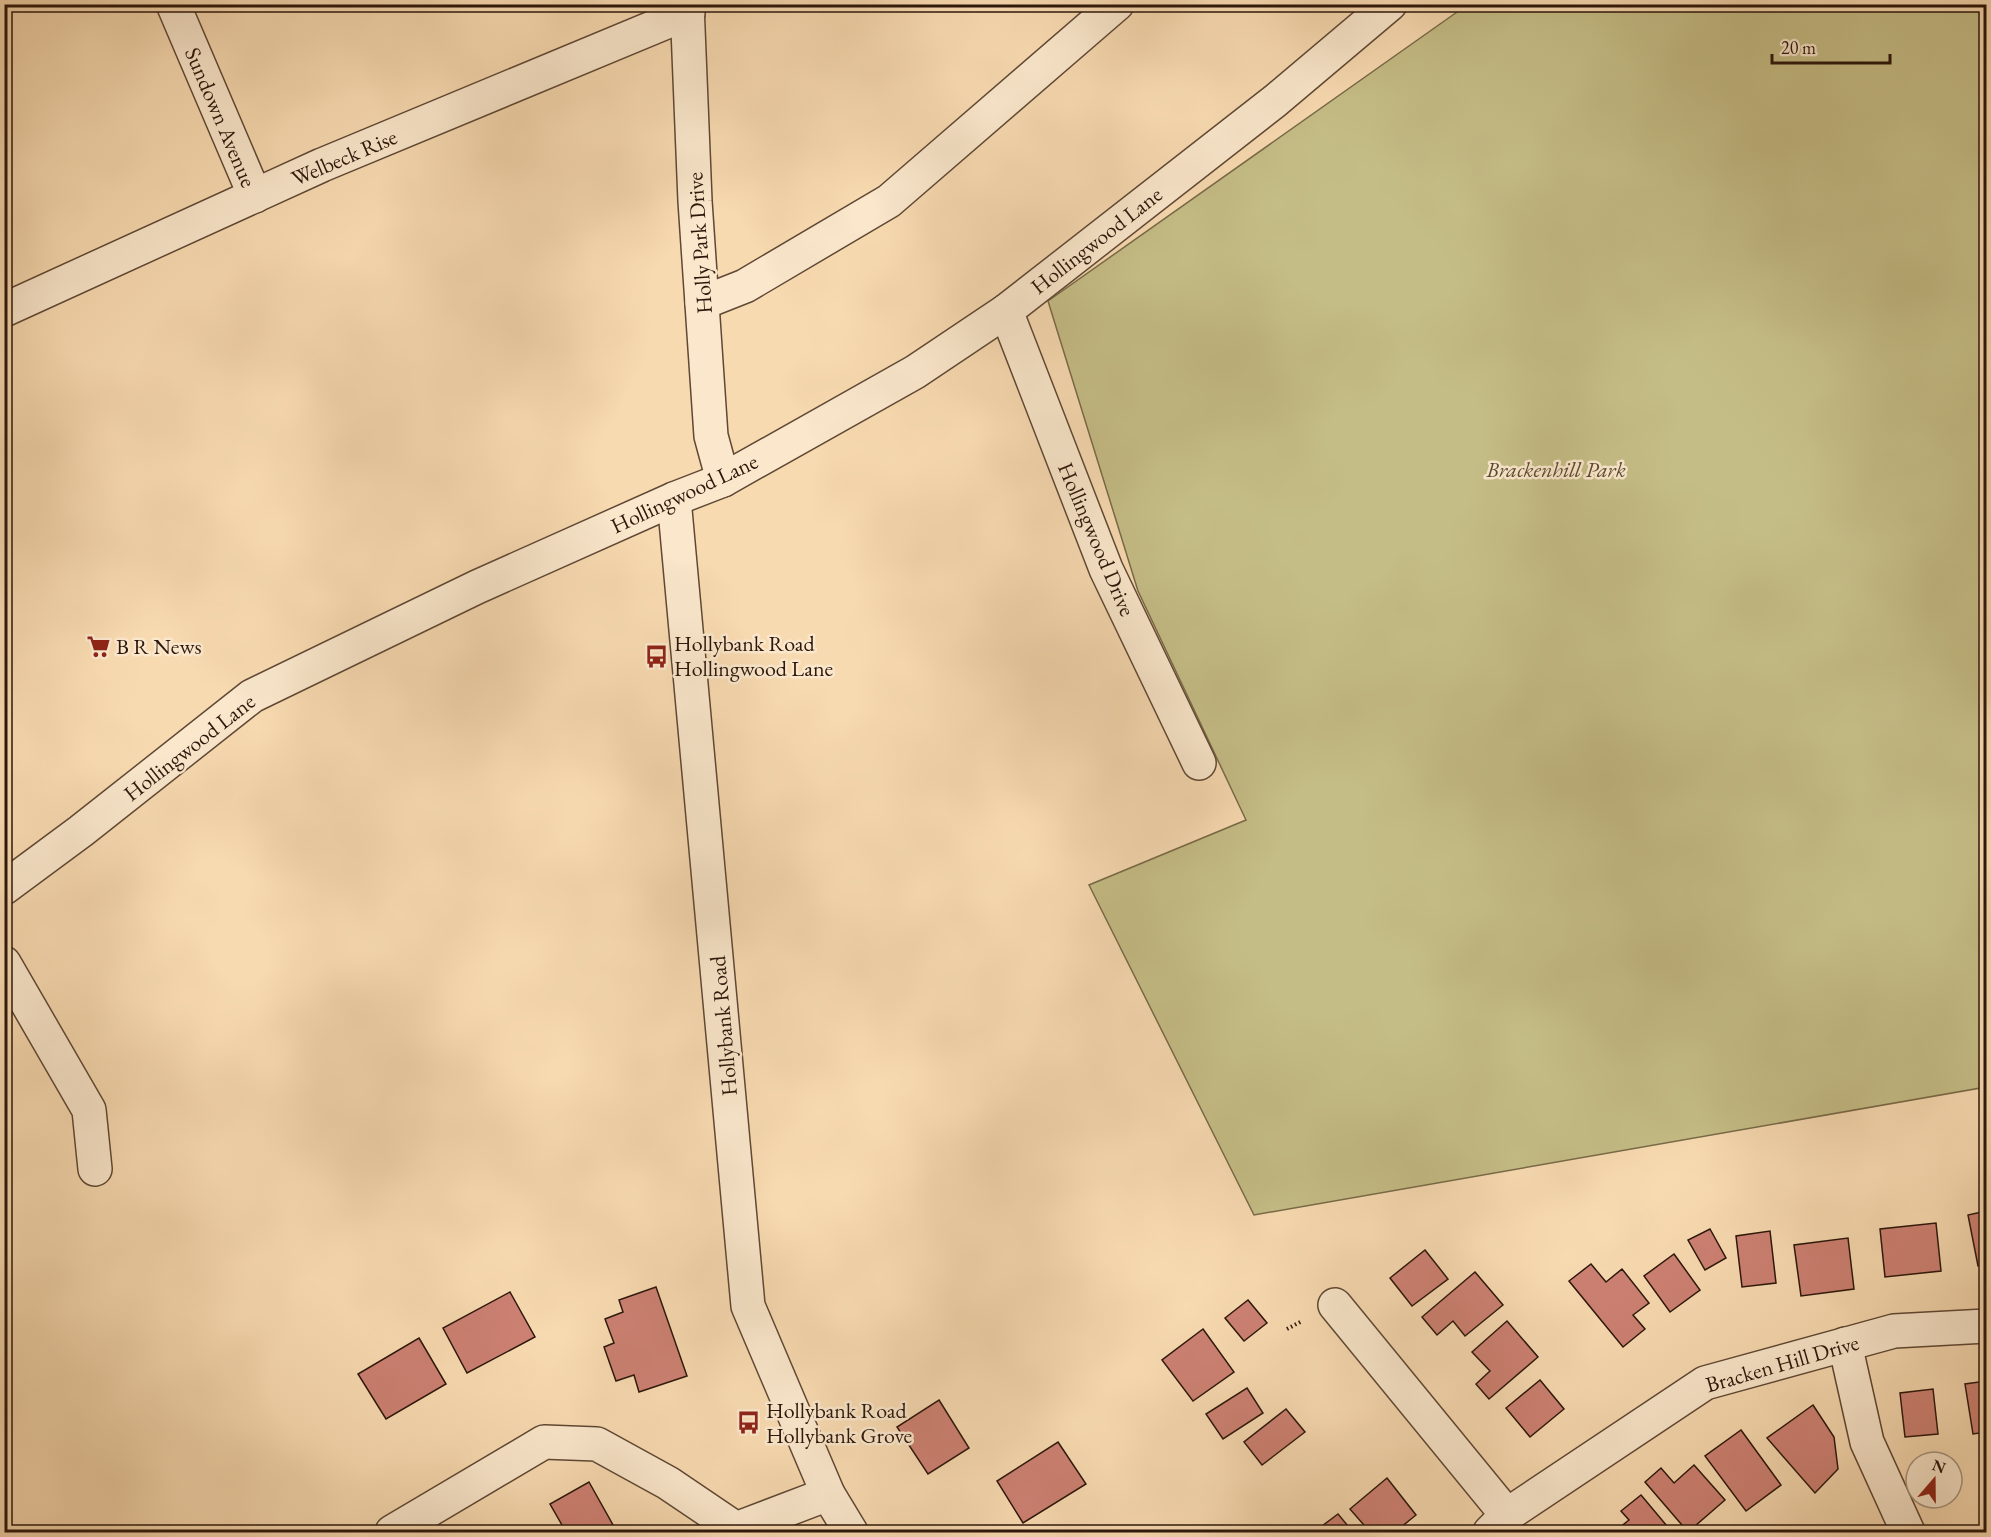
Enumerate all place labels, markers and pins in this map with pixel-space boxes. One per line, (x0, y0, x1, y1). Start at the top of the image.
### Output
place label: Hollybank Road Hollingwood Lane (674, 629, 834, 683)
place label: B R News (116, 632, 202, 661)
supermarket icon: B R News (85, 633, 111, 659)
bus stop icon: Hollybank Road Hollingwood Lane (643, 643, 669, 669)
place label: Hollybank Road Hollybank Grove (766, 1396, 913, 1450)
bus stop icon: Hollybank Road Hollybank Grove (735, 1410, 761, 1436)

